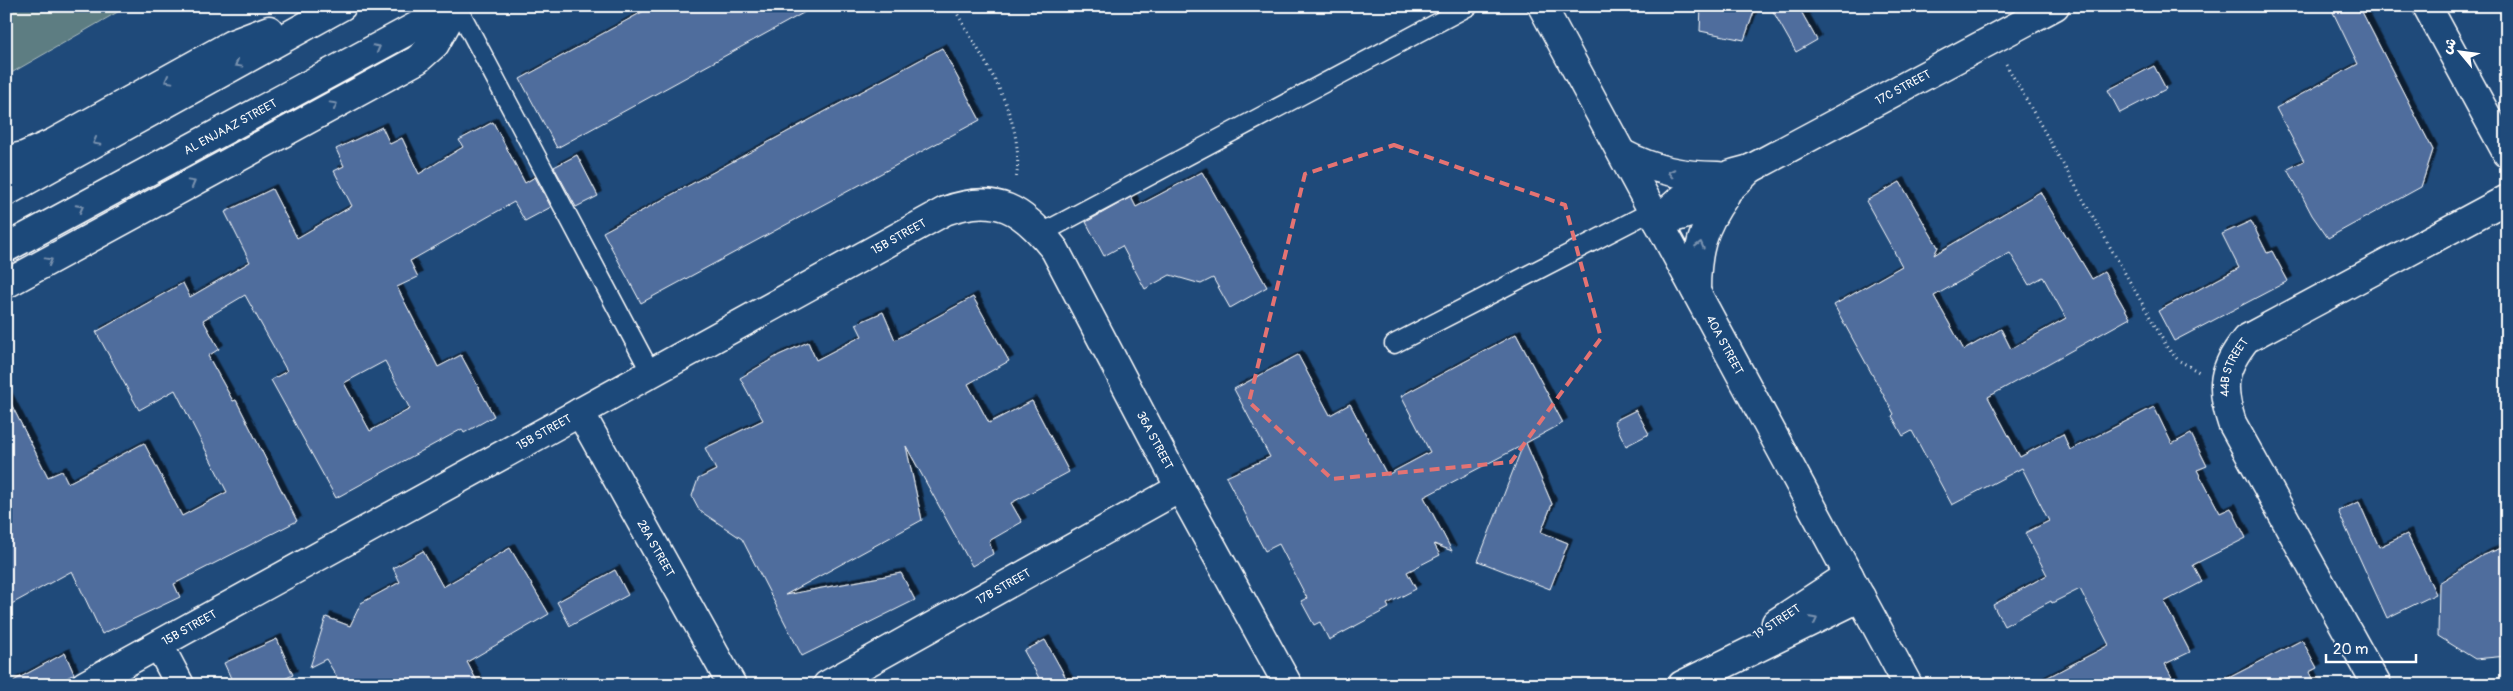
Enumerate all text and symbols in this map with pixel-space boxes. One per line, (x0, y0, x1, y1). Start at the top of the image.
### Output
north arrow (2436, 28, 2486, 78)
text: ش (2438, 35, 2460, 57)
one-way arrow (372, 44, 381, 54)
one-way arrow (234, 57, 243, 67)
street label: 17C STREET (1872, 66, 1934, 108)
one-way arrow (165, 73, 174, 83)
street label: AL ENJAAZ STREET (181, 95, 280, 158)
one-way arrow (329, 101, 338, 111)
one-way arrow (92, 136, 101, 146)
one-way arrow (1666, 168, 1675, 178)
one-way arrow (186, 179, 195, 189)
one-way arrow (75, 205, 84, 215)
street label: 15B STREET (869, 215, 929, 258)
one-way arrow (1695, 241, 1705, 249)
one-way arrow (44, 257, 53, 267)
street label: 40A STREET (1703, 313, 1747, 378)
street label: 44B STREET (2217, 334, 2252, 397)
street label: 36A STREET (1133, 409, 1177, 472)
street label: 15B STREET (514, 411, 574, 453)
street label: 28A STREET (634, 517, 678, 580)
street label: 17B STREET (973, 565, 1034, 608)
street label: 19 STREET (1751, 601, 1804, 643)
street label: 15B STREET (159, 606, 220, 649)
one-way arrow (1809, 616, 1818, 626)
scale bar (2326, 631, 2416, 663)
text: 20 m (2333, 640, 2368, 659)

